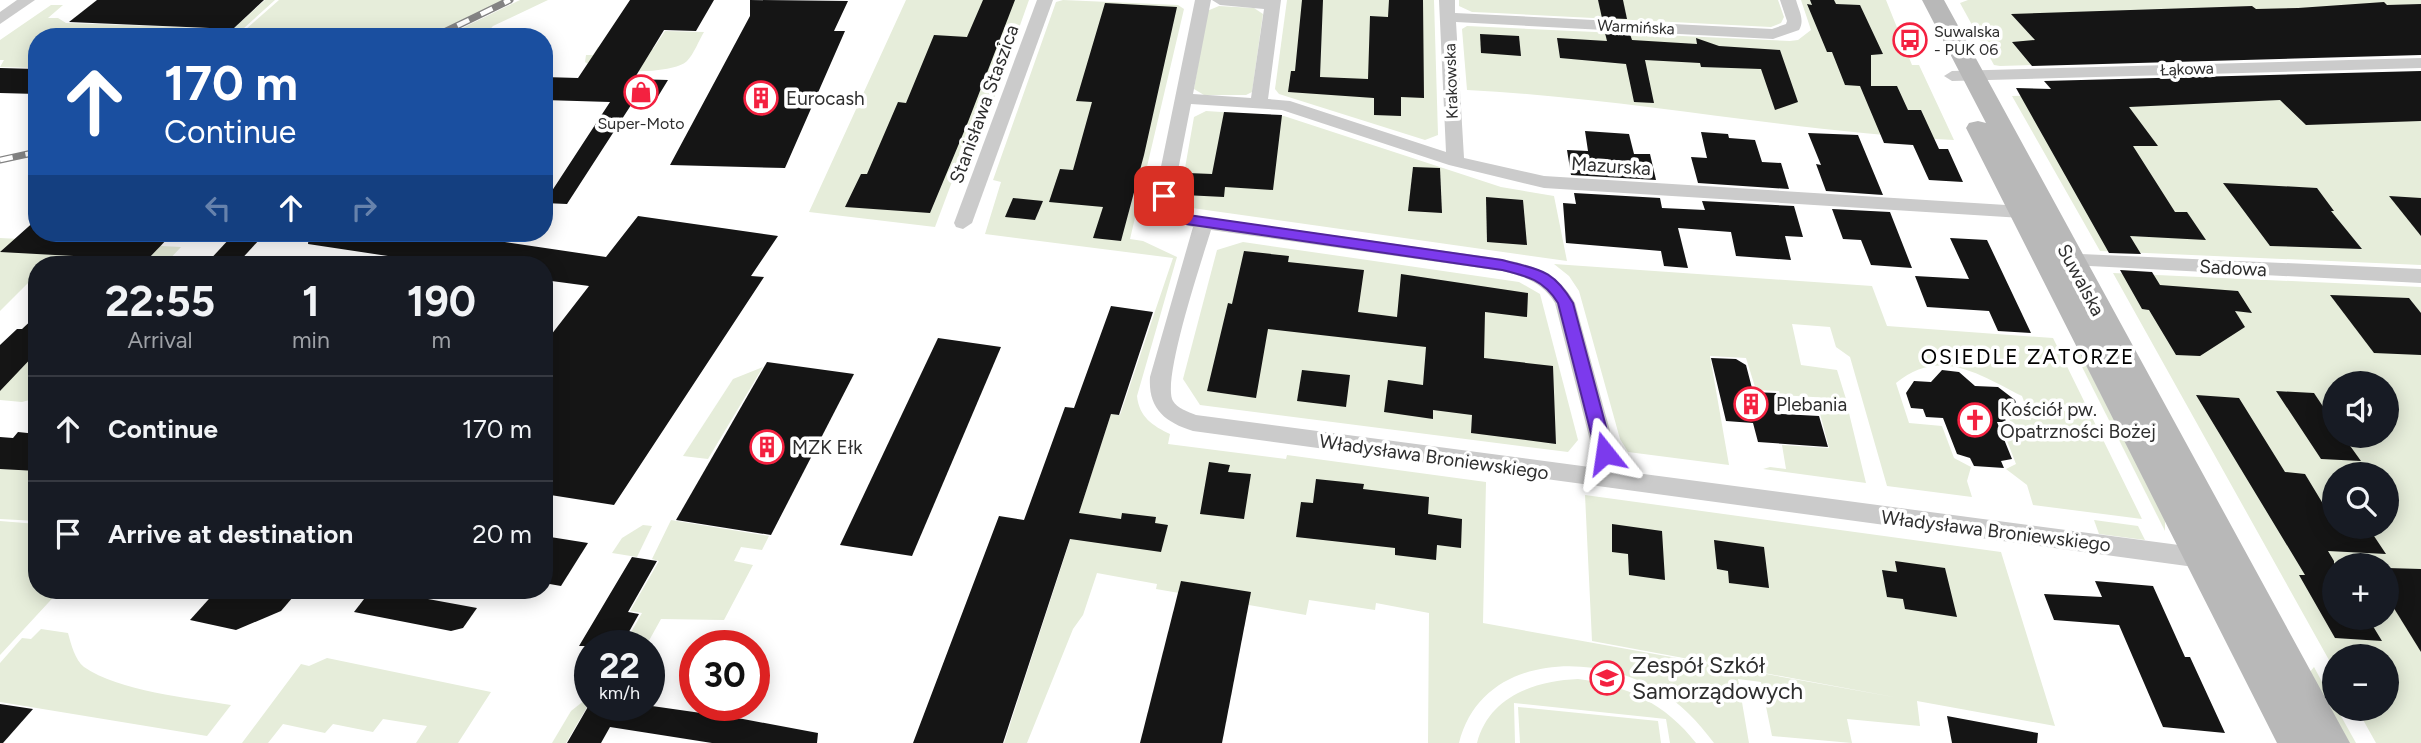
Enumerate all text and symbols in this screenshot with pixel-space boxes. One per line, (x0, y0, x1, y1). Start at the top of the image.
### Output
street label: Warmińska (1597, 15, 1675, 39)
street label: Stanisława Staszica (945, 21, 1023, 187)
bus stop icon: Suwalska - PUK 06 (1891, 21, 1929, 59)
place label: Suwalska - PUK 06 (1934, 22, 2000, 59)
street label: Krakowska (1440, 43, 1462, 119)
text: 170 m (164, 53, 298, 112)
icon: ahead (49, 56, 140, 147)
street label: Łąkowa (2160, 59, 2214, 79)
shop icon: Super-Moto (622, 73, 660, 111)
building icon: Eurocash (742, 79, 780, 117)
place label: Eurocash (786, 87, 865, 110)
text: Continue (164, 113, 296, 151)
place label: Super-Moto (597, 114, 685, 133)
street label: Mazurska (1570, 152, 1652, 180)
pin (1134, 166, 1194, 226)
icon: arrive (1145, 177, 1183, 215)
icon: left (199, 189, 237, 227)
icon: ahead (272, 189, 310, 227)
icon: right (345, 189, 383, 227)
street label: Suwalska (2052, 240, 2110, 320)
street label: Sadowa (2199, 255, 2267, 281)
text: 22:55 (105, 276, 215, 327)
text: 1 (302, 276, 320, 327)
text: 190 (407, 276, 476, 327)
text: Arrival (128, 326, 192, 354)
text: min (292, 326, 330, 354)
text: m (432, 326, 451, 354)
district label: OSIEDLE ZATORZE (1921, 344, 2135, 369)
map controls (2322, 371, 2399, 721)
button: sound (2322, 371, 2399, 448)
building icon: Plebania (1732, 385, 1770, 423)
place label: Plebania (1776, 393, 1847, 416)
place label: Kościół pw. Opatrzności Bożej (2000, 398, 2156, 443)
church icon: Kościół pw. Opatrzności Bożej (1956, 401, 1994, 439)
icon: ahead (49, 410, 87, 448)
text: Continue (108, 413, 218, 445)
text: 170 m (462, 413, 532, 445)
position arrow (1568, 416, 1642, 490)
building icon: MZK Ełk (748, 428, 786, 466)
street label: Władysława Broniewskiego (1318, 430, 1550, 484)
place label: MZK Ełk (792, 436, 863, 459)
button: search (2322, 462, 2399, 539)
street label: Władysława Broniewskiego (1880, 505, 2112, 557)
icon: arrive (49, 515, 87, 553)
text: Arrive at destination (108, 518, 353, 550)
text: 20 m (472, 518, 532, 550)
button: + (2322, 553, 2399, 630)
speed limit sign: 30 (679, 630, 770, 721)
button: − (2322, 644, 2399, 721)
text: 22 (599, 645, 640, 687)
place label: Zespół Szkół Samorządowych (1632, 651, 1803, 705)
school or university icon: Zespół Szkół Samorządowych (1588, 659, 1626, 697)
text: km/h (599, 682, 640, 704)

